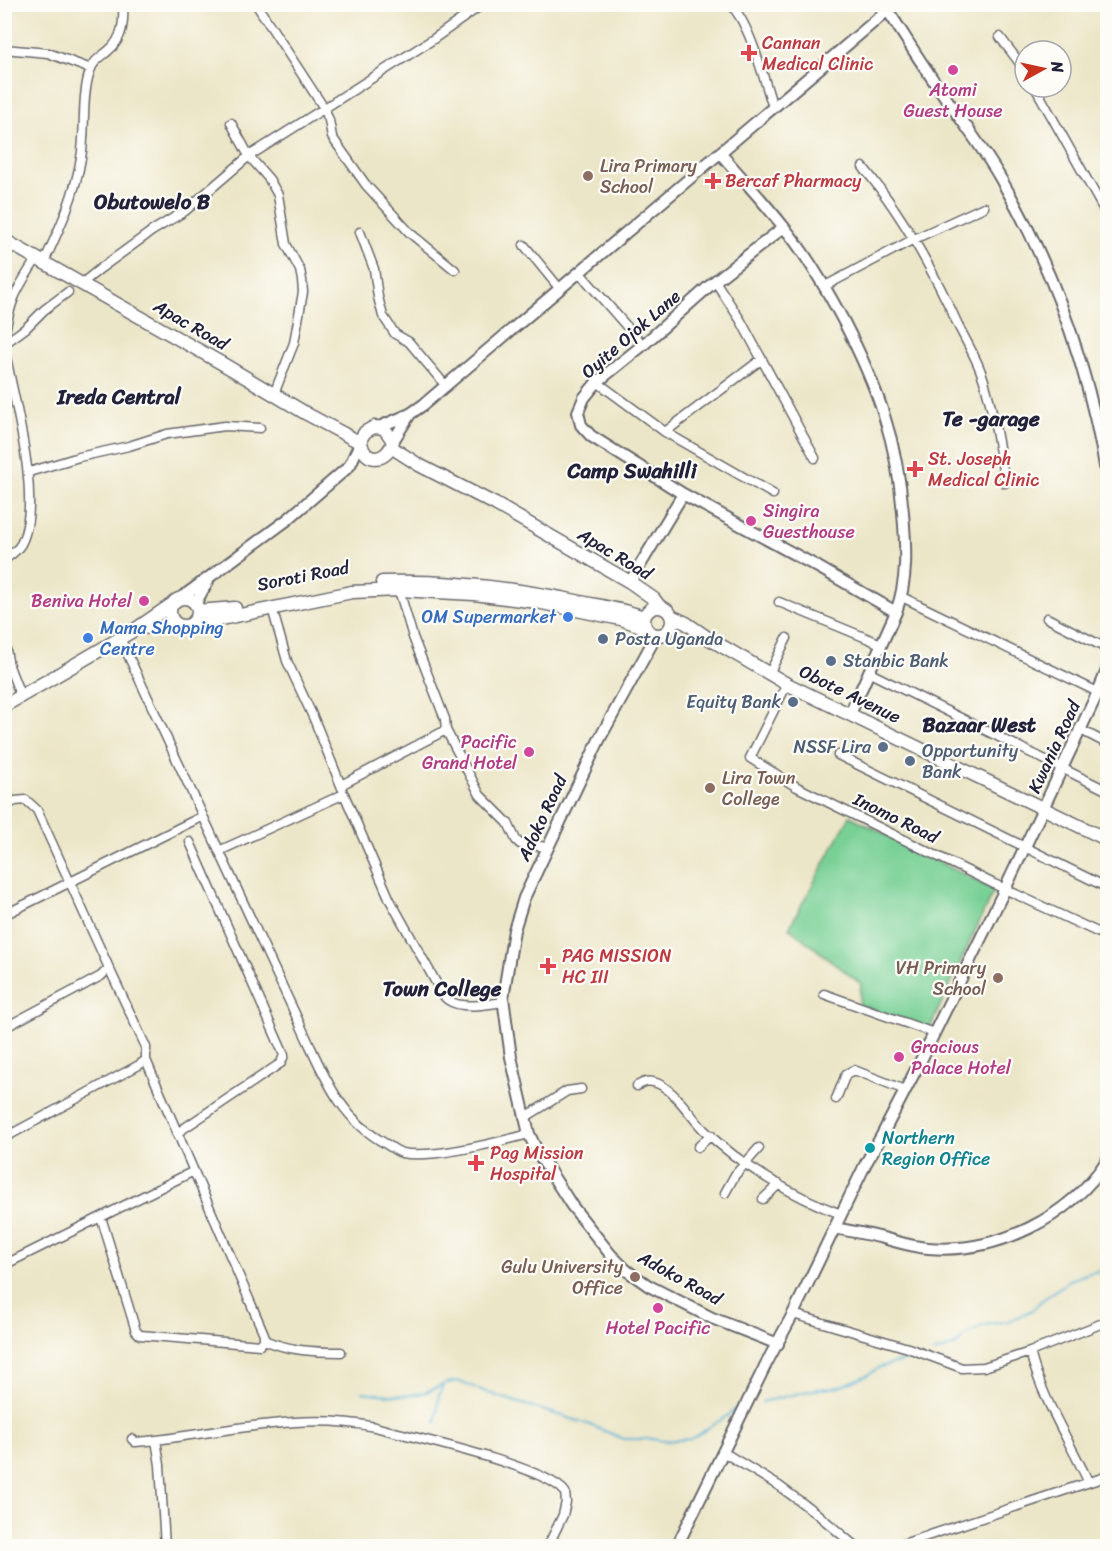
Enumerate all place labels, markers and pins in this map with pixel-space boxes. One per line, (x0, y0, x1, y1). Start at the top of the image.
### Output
place label: Cannan Medical Clinic (762, 27, 873, 80)
marker: Cannan Medical Clinic (740, 44, 758, 62)
marker: Atomi Guest House (946, 63, 960, 77)
place label: Atomi Guest House (904, 74, 1002, 127)
place label: Lira Primary School (600, 150, 698, 203)
place label: Bercaf Pharmacy (725, 165, 862, 197)
marker: Lira Primary School (581, 169, 595, 183)
marker: Bercaf Pharmacy (706, 174, 720, 188)
place label: St. Joseph Medical Clinic (928, 443, 1039, 496)
marker: St. Joseph Medical Clinic (906, 460, 924, 478)
place label: Singira Guesthouse (763, 495, 855, 548)
marker: Singira Guesthouse (744, 514, 758, 528)
place label: Beniva Hotel (31, 585, 133, 617)
marker: Beniva Hotel (137, 594, 151, 608)
place label: OM Supermarket (422, 601, 557, 633)
marker: OM Supermarket (561, 610, 575, 624)
place label: Mama Shopping Centre (100, 612, 224, 665)
place label: Posta Uganda (615, 623, 723, 655)
marker: Mama Shopping Centre (81, 631, 95, 645)
marker: Posta Uganda (596, 632, 610, 646)
place label: Stanbic Bank (843, 645, 949, 677)
marker: Stanbic Bank (824, 654, 838, 668)
place label: Equity Bank (686, 686, 781, 718)
marker: Equity Bank (786, 695, 800, 709)
place label: Pacific Grand Hotel (422, 726, 518, 779)
place label: NSSF Lira (793, 731, 872, 763)
place label: Opportunity Bank (922, 735, 1019, 788)
marker: NSSF Lira (876, 740, 890, 754)
marker: Pacific Grand Hotel (522, 745, 536, 759)
marker: Opportunity Bank (903, 754, 917, 768)
place label: Lira Town College (722, 762, 796, 815)
marker: Lira Town College (703, 781, 717, 795)
place label: PAG MISSION HC III (562, 940, 672, 993)
place label: VH Primary School (896, 952, 987, 1005)
marker: PAG MISSION HC III (539, 957, 557, 975)
marker: VH Primary School (991, 971, 1005, 985)
place label: Gracious Palace Hotel (911, 1031, 1012, 1084)
marker: Gracious Palace Hotel (892, 1050, 906, 1064)
place label: Northern Region Office (882, 1122, 990, 1175)
place label: Pag Mission Hospital (490, 1137, 584, 1190)
marker: Northern Region Office (863, 1141, 877, 1155)
marker: Pag Mission Hospital (467, 1154, 485, 1172)
place label: Gulu University Office (501, 1251, 624, 1304)
marker: Gulu University Office (628, 1270, 642, 1284)
marker: Hotel Pacific (651, 1301, 665, 1315)
place label: Hotel Pacific (606, 1312, 710, 1344)

